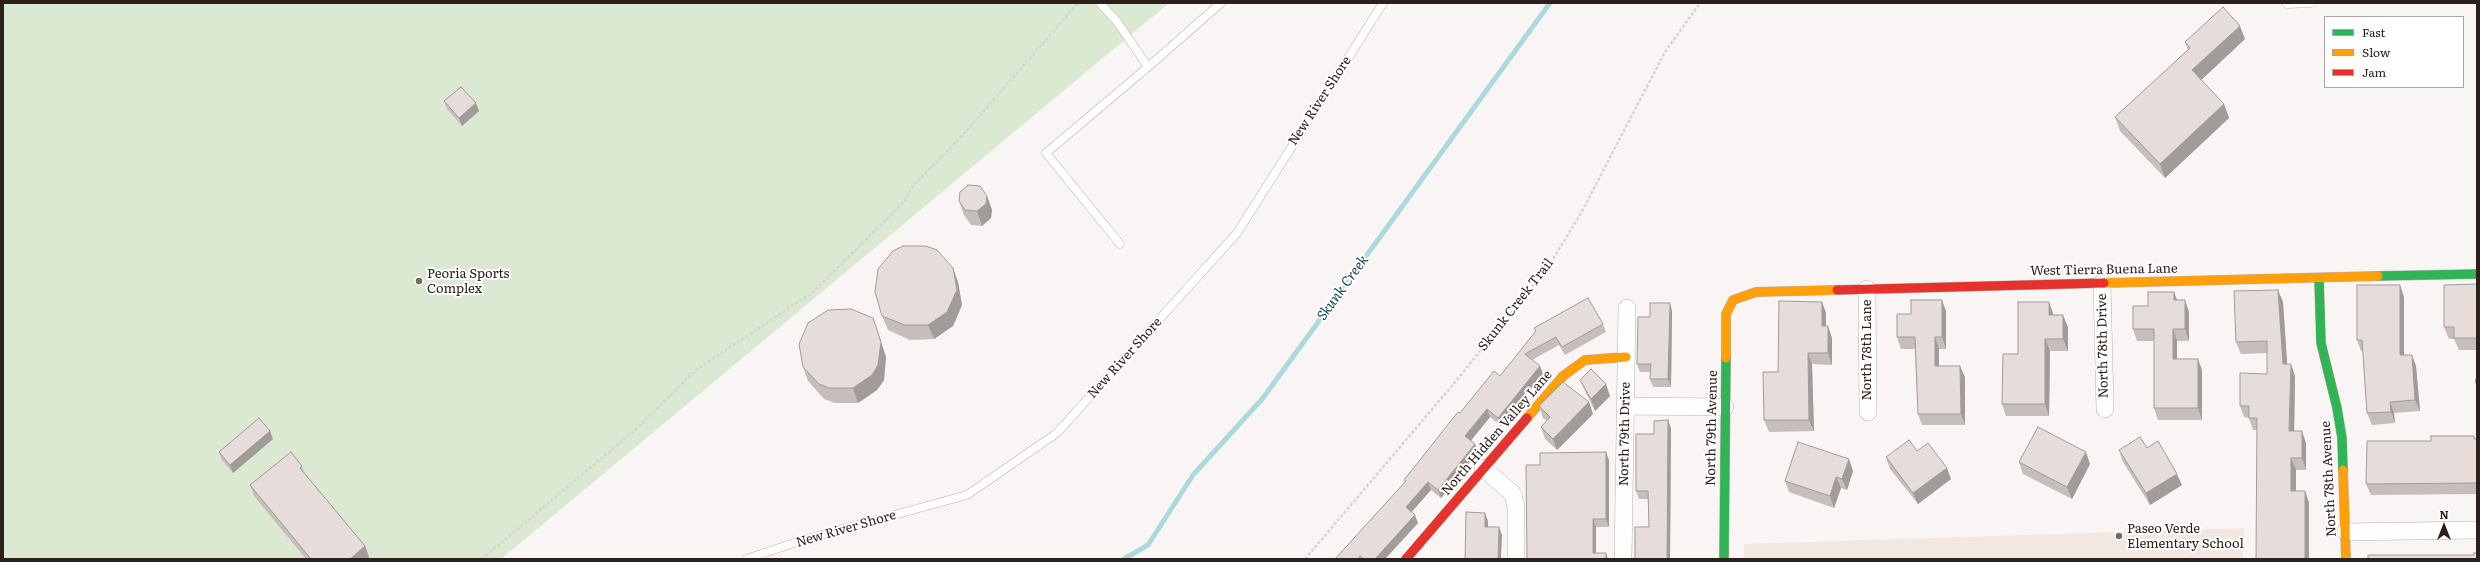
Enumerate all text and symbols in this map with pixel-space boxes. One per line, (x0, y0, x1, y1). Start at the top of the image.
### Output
legend (2324, 16, 2464, 88)
text: Fast (2362, 23, 2385, 41)
text: Slow (2362, 43, 2390, 61)
street label: New River Shore (1285, 53, 1355, 149)
text: Jam (2362, 63, 2386, 81)
water label: Skunk Creek (1314, 252, 1372, 324)
street label: Skunk Creek Trail (1475, 256, 1557, 354)
street label: West Tierra Buena Lane (2030, 261, 2178, 279)
place label: Peoria Sports Complex (427, 266, 509, 297)
marker: Peoria Sports Complex (414, 276, 424, 286)
street label: North 78th Drive (2094, 294, 2112, 398)
street label: North 78th Lane (1859, 300, 1875, 400)
street label: New River Shore (1085, 314, 1165, 402)
street label: North Hidden Valley Lane (1439, 367, 1555, 499)
street label: North 79th Avenue (1703, 370, 1721, 486)
street label: North 79th Drive (1616, 382, 1634, 486)
street label: North 78th Avenue (2318, 421, 2340, 537)
north arrow (2424, 506, 2464, 546)
text: N (2439, 506, 2449, 522)
street label: New River Shore (794, 507, 898, 551)
place label: Paseo Verde Elementary School (2127, 521, 2244, 552)
marker: Paseo Verde Elementary School (2114, 531, 2124, 541)

